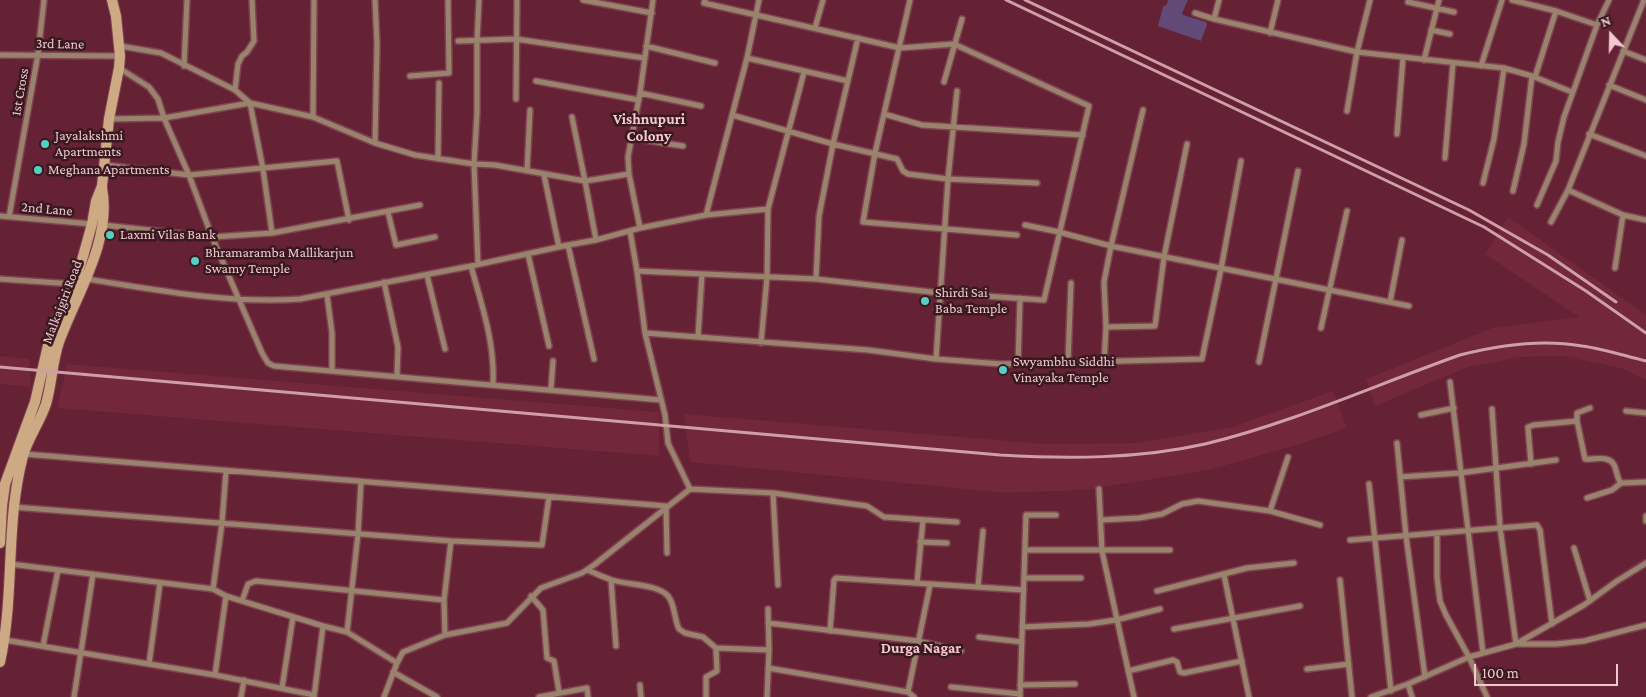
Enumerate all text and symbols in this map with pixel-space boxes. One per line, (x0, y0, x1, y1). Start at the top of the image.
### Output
north arrow (1586, 10, 1636, 60)
text: N (1598, 12, 1613, 30)
street label: 3rd Lane (36, 35, 84, 53)
street label: 1st Cross (8, 67, 32, 117)
district label: Vishnupuri Colony (613, 110, 685, 145)
place label: Jayalakshmi Apartments (55, 128, 123, 160)
marker: Jayalakshmi Apartments (39, 138, 51, 150)
place label: Meghana Apartments (48, 162, 169, 178)
marker: Meghana Apartments (32, 164, 44, 176)
street label: 2nd Lane (21, 198, 73, 220)
place label: Laxmi Vilas Bank (120, 227, 216, 243)
marker: Laxmi Vilas Bank (104, 229, 116, 241)
place label: Bhramaramba Mallikarjun Swamy Temple (205, 245, 353, 278)
marker: Bhramaramba Mallikarjun Swamy Temple (189, 255, 201, 267)
street label: Malkajgiri Road (38, 258, 86, 346)
place label: Shirdi Sai Baba Temple (935, 285, 1007, 318)
marker: Shirdi Sai Baba Temple (919, 295, 931, 307)
place label: Swyambhu Siddhi Vinayaka Temple (1013, 354, 1115, 387)
marker: Swyambhu Siddhi Vinayaka Temple (997, 364, 1009, 376)
district label: Durga Nagar (881, 639, 961, 657)
scale bar (1476, 654, 1620, 686)
text: 100 m (1482, 665, 1519, 681)

